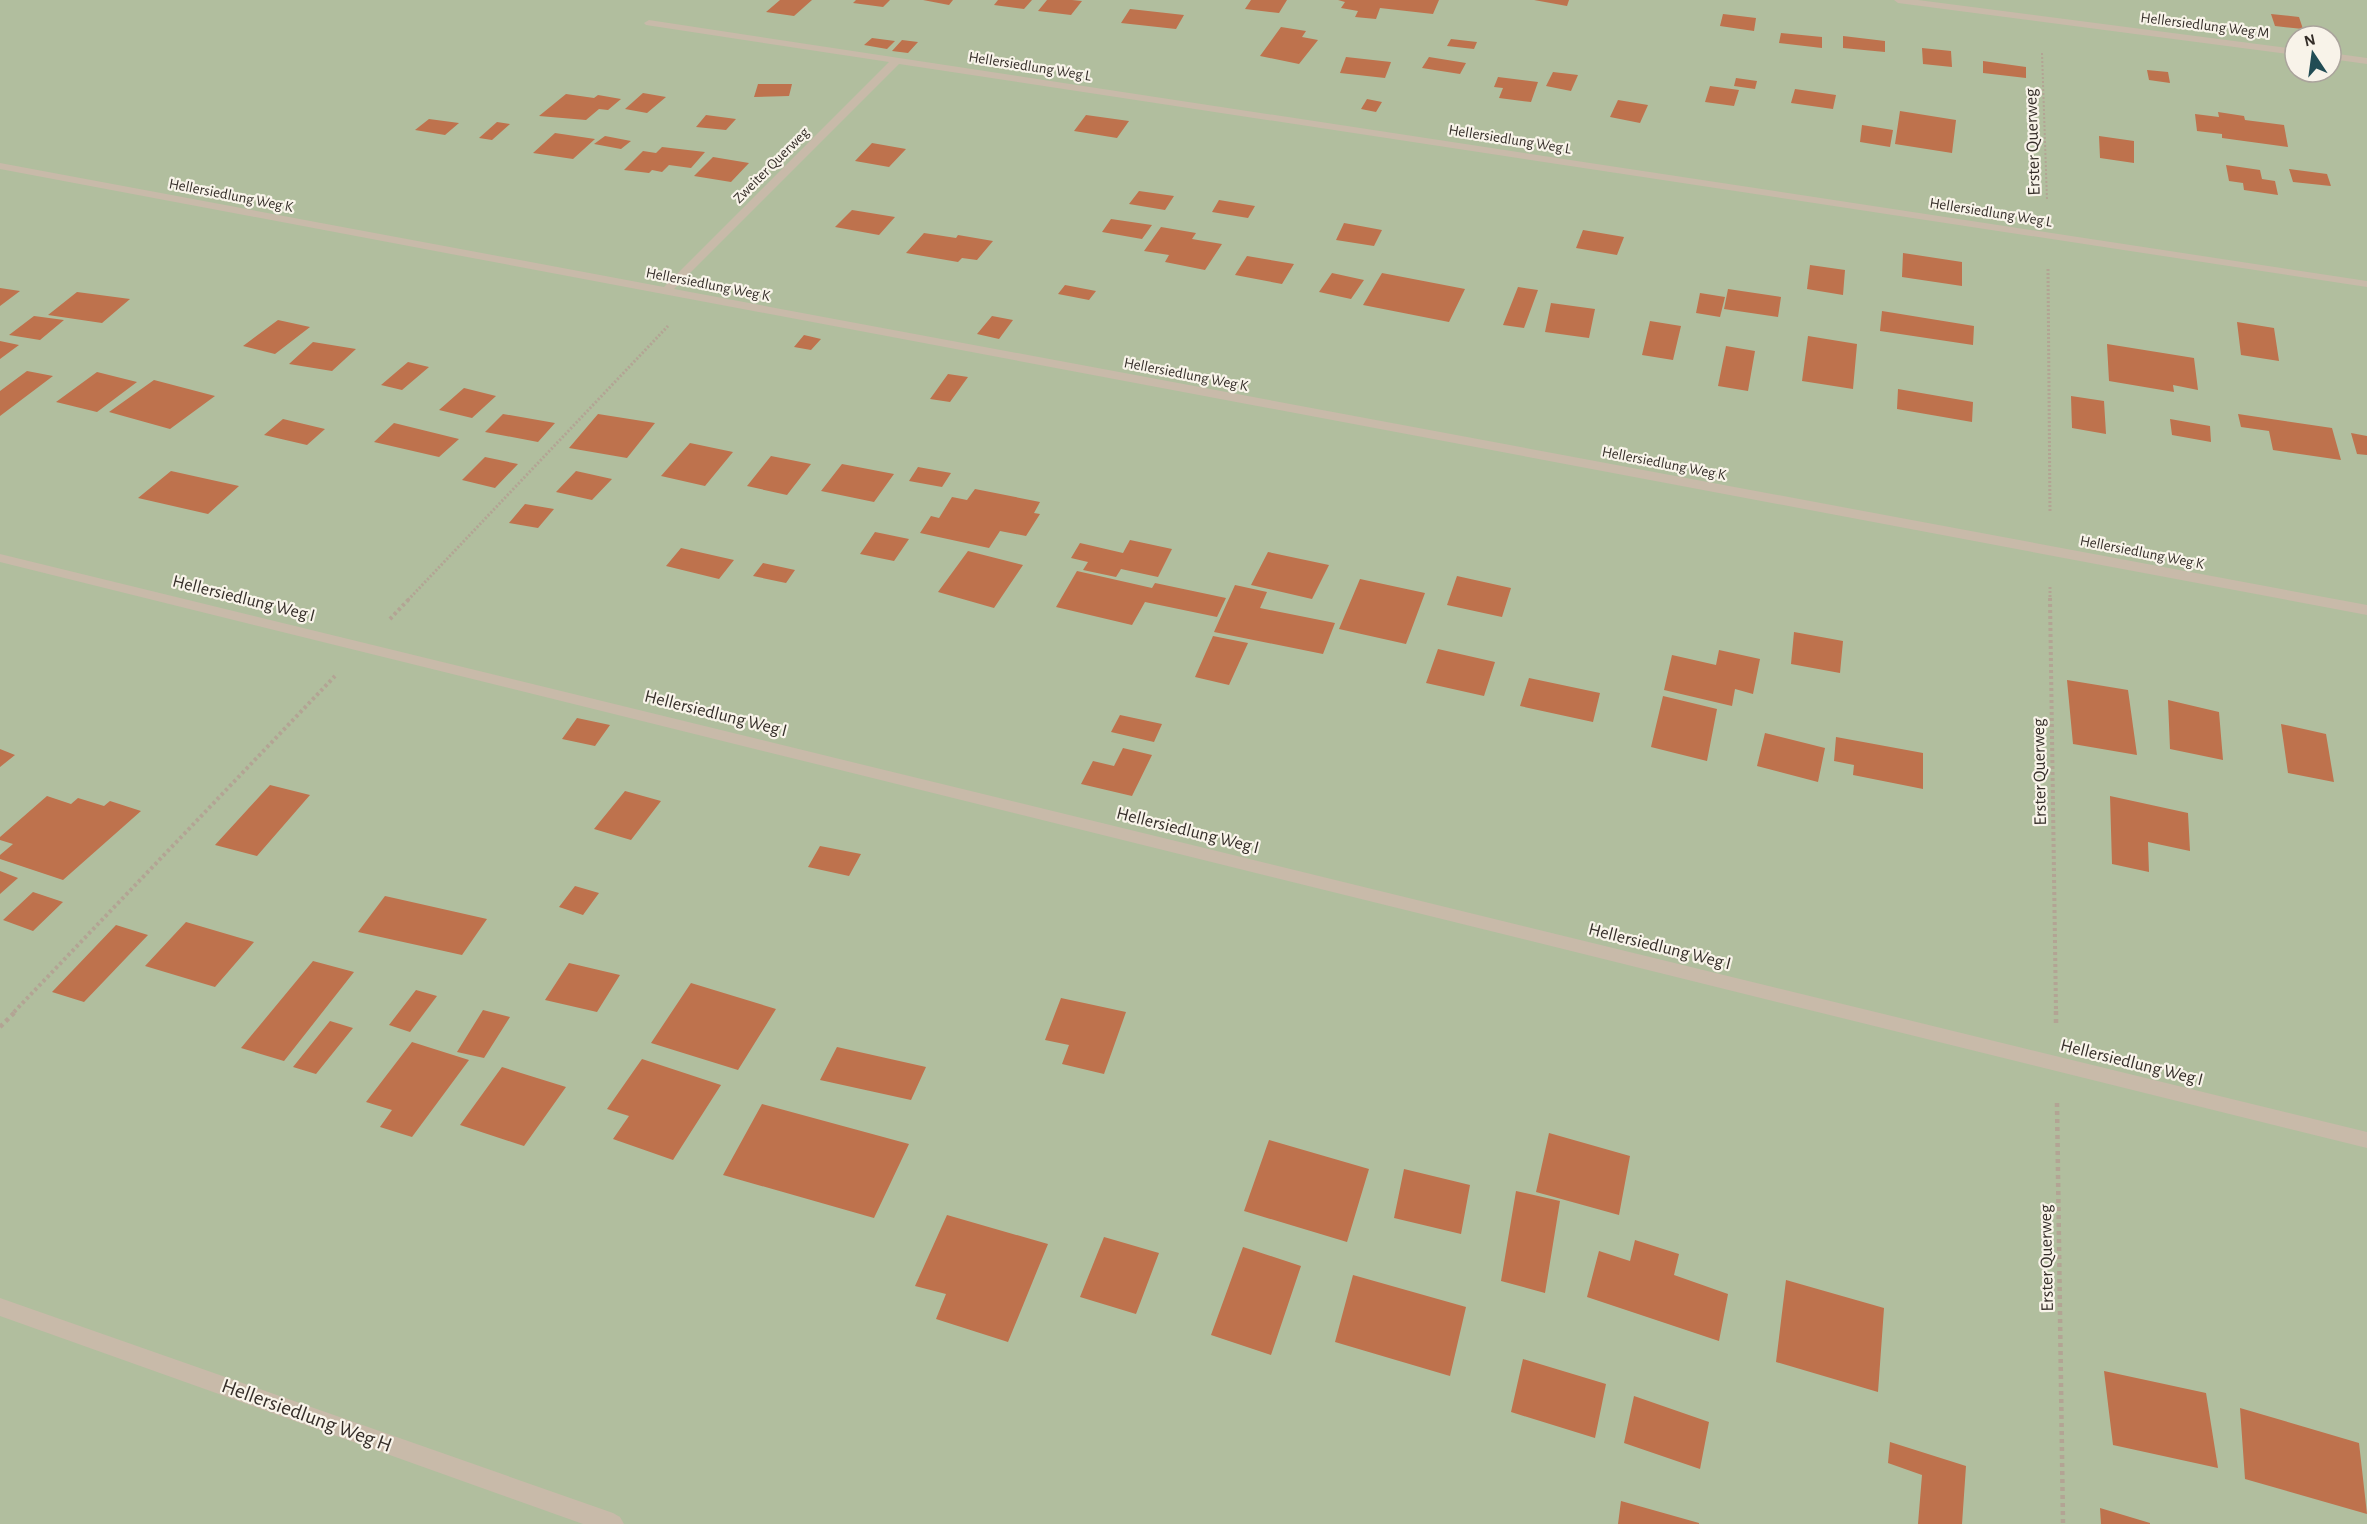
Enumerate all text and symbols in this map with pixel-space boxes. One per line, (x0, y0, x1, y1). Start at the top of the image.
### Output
street label: Hellersiedlung Weg M (2140, 10, 2270, 41)
north arrow (2283, 24, 2343, 84)
text: N (2303, 31, 2317, 49)
street label: Hellersiedlung Weg L (967, 49, 1093, 84)
street label: Erster Querweg (2022, 88, 2044, 196)
street label: Hellersiedlung Weg L (1447, 122, 1573, 157)
street label: Zweiter Querweg (731, 124, 812, 206)
street label: Hellersiedlung Weg K (168, 176, 295, 215)
street label: Hellersiedlung Weg L (1928, 195, 2054, 230)
street label: Hellersiedlung Weg K (645, 265, 772, 304)
street label: Hellersiedlung Weg K (1123, 355, 1250, 394)
street label: Hellersiedlung Weg K (1601, 444, 1728, 483)
street label: Hellersiedlung Weg K (2079, 533, 2206, 572)
street label: Hellersiedlung Weg I (171, 573, 317, 625)
street label: Hellersiedlung Weg I (643, 688, 789, 740)
street label: Erster Querweg (2030, 718, 2050, 826)
street label: Hellersiedlung Weg I (1115, 805, 1261, 857)
street label: Hellersiedlung Weg I (1587, 921, 1733, 973)
street label: Hellersiedlung Weg I (2059, 1037, 2205, 1089)
street label: Erster Querweg (2037, 1204, 2057, 1312)
street label: Hellersiedlung Weg H (219, 1375, 395, 1456)

